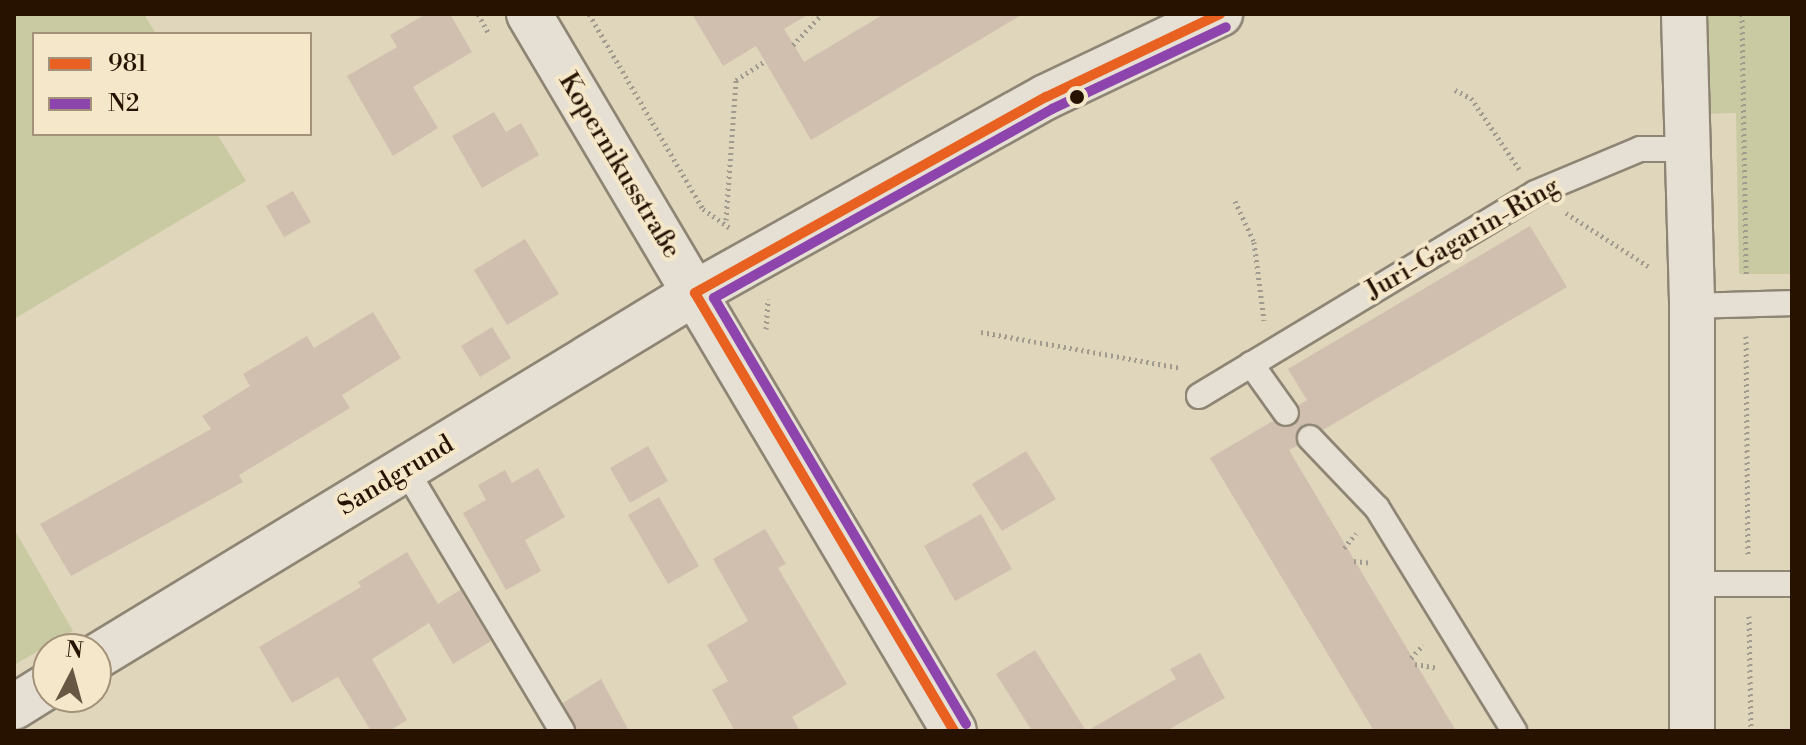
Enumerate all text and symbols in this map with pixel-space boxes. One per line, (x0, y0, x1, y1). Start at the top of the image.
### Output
legend (32, 32, 312, 136)
text: 981 (108, 49, 147, 79)
street label: Kopernikusstraße (551, 68, 687, 264)
text: N2 (108, 89, 140, 119)
unlabelled marker (1069, 89, 1085, 105)
street label: Juri-Gagarin-Ring (1361, 171, 1565, 307)
street label: Sandgrund (332, 429, 460, 523)
north arrow (32, 633, 112, 713)
text: N (64, 636, 84, 665)

